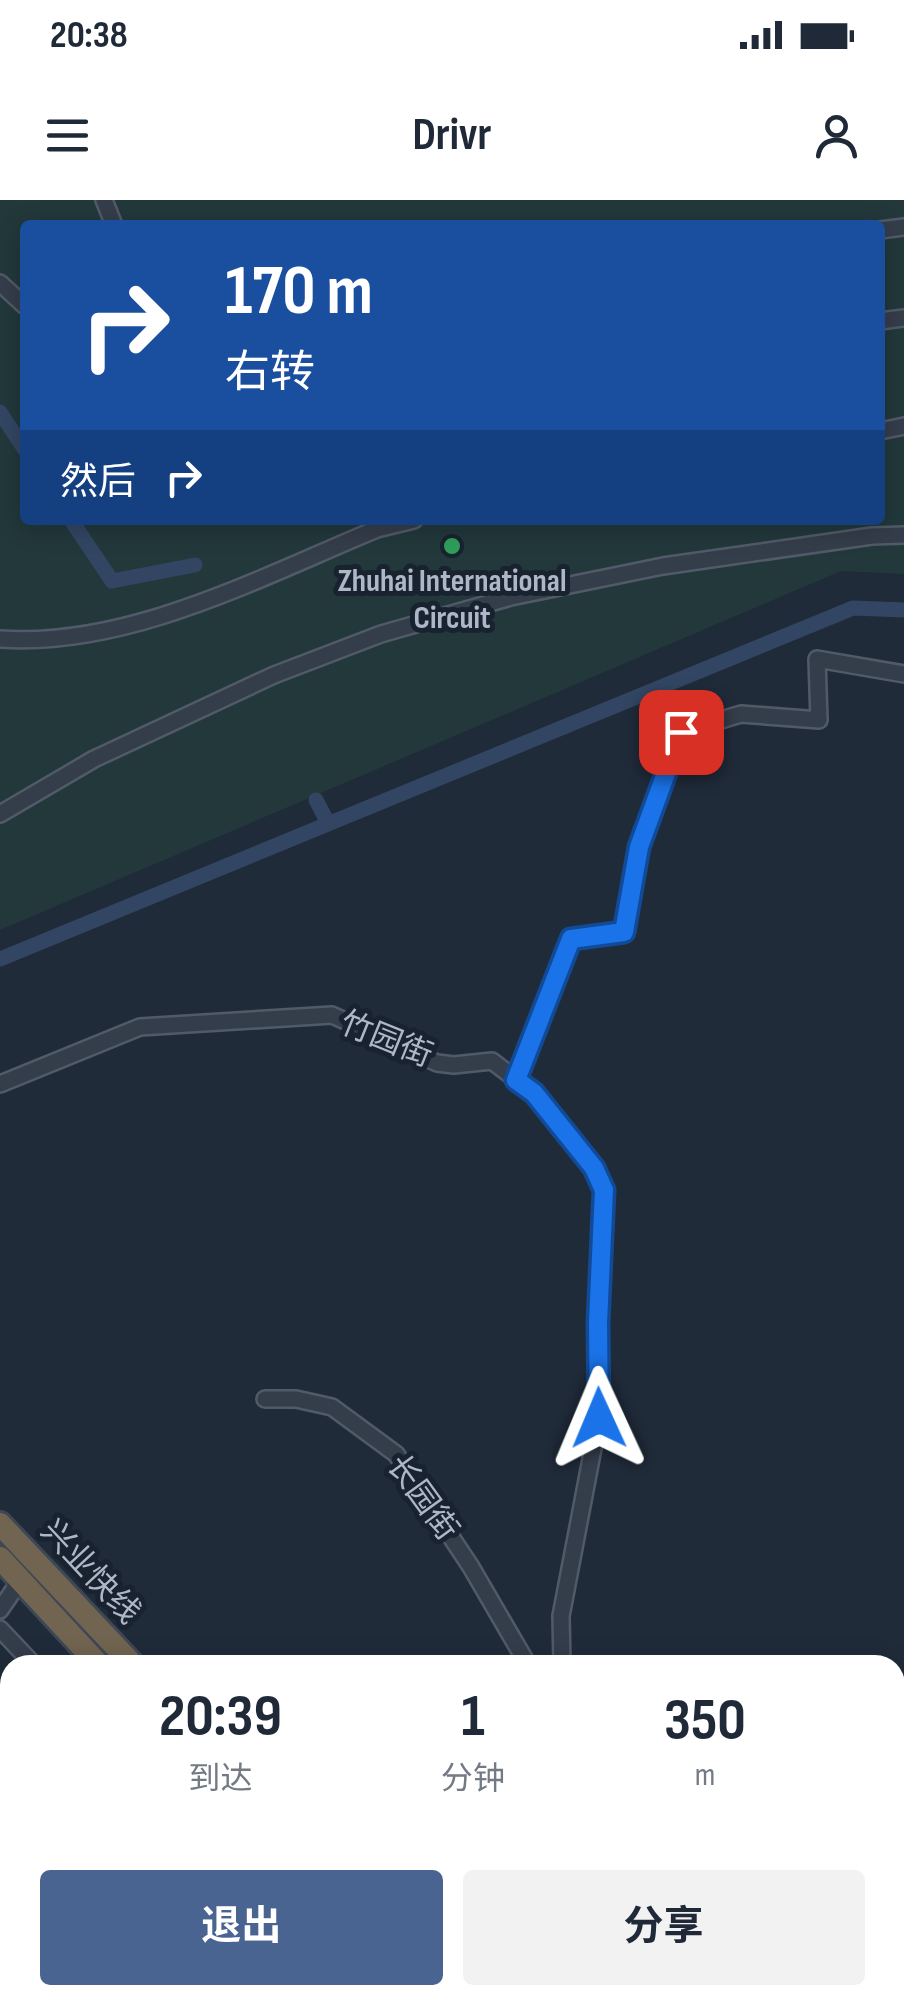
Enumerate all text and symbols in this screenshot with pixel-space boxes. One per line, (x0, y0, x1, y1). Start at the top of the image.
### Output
text: 20:38 (50, 13, 128, 58)
icon: menu (40, 108, 95, 163)
text: Drivr (412, 108, 492, 163)
icon: person (809, 108, 864, 163)
text: 170 m (225, 250, 373, 334)
icon: right (60, 260, 190, 390)
text: 右转 (225, 346, 315, 401)
icon: right (156, 450, 211, 505)
text: 然后 (60, 460, 136, 505)
marker: Zhuhai International Circuit (441, 535, 463, 557)
place label: Zhuhai International Circuit (338, 562, 566, 638)
pin (639, 690, 724, 775)
icon: arrive (654, 705, 709, 760)
street label: 竹园街 (334, 1004, 438, 1076)
position arrow (547, 1366, 651, 1470)
street label: 长园街 (378, 1448, 466, 1548)
street label: 兴业快线 (32, 1512, 148, 1632)
text: 20:39 (159, 1681, 282, 1753)
text: 1 (461, 1681, 485, 1753)
text: 350 (664, 1685, 746, 1757)
text: m (695, 1756, 715, 1795)
text: 到达 (188, 1760, 253, 1799)
text: 分钟 (441, 1760, 505, 1799)
button: 退出 (40, 1870, 443, 1985)
button: 分享 (463, 1870, 865, 1985)

